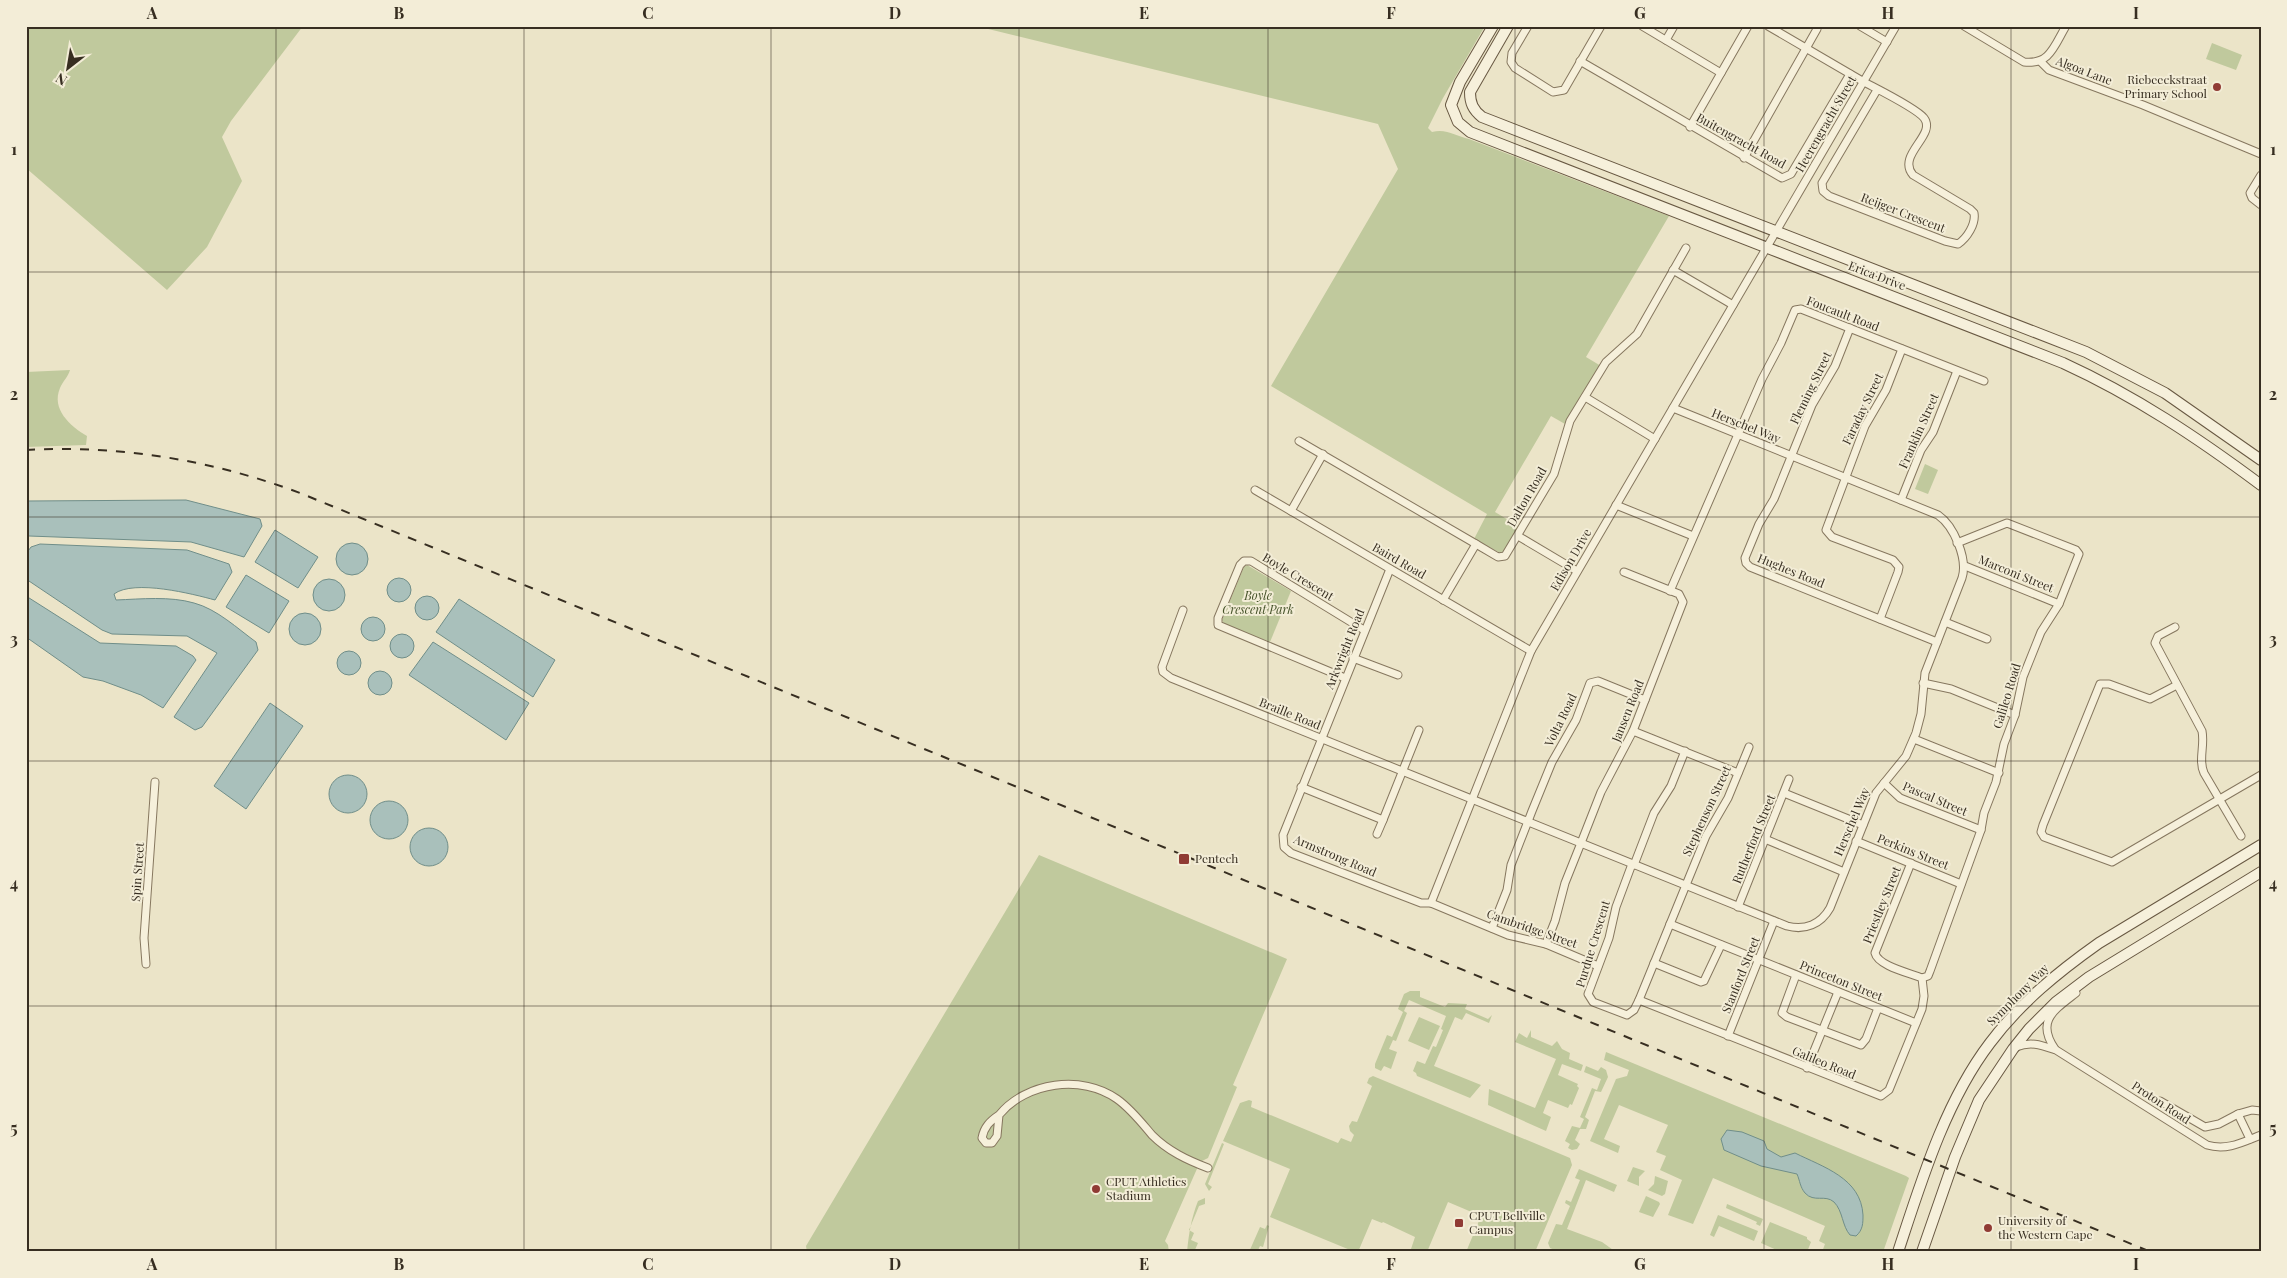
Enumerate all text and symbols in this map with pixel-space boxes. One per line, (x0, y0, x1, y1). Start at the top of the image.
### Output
text: A (146, 2, 158, 23)
text: B (394, 2, 405, 23)
text: C (642, 2, 654, 23)
text: D (889, 2, 901, 23)
text: E (1139, 2, 1149, 23)
text: F (1386, 2, 1396, 23)
text: G (1634, 2, 1646, 23)
text: H (1882, 2, 1895, 23)
text: I (2133, 2, 2139, 23)
north arrow (42, 42, 92, 92)
street label: Algoa Lane (2053, 52, 2115, 88)
text: N (52, 69, 70, 90)
place label: Riebeeckstraat Primary School (2125, 71, 2208, 101)
street label: Heerengracht Street (1791, 72, 1860, 175)
marker: Riebeeckstraat Primary School (2211, 81, 2223, 93)
street label: Buitengracht Road (1694, 109, 1789, 171)
text: 1 (11, 138, 17, 159)
text: 1 (2270, 138, 2276, 159)
street label: Reijger Crescent (1859, 189, 1948, 236)
street label: Erica Drive (1846, 257, 1908, 293)
street label: Foucault Road (1805, 292, 1882, 334)
street label: Fleming Street (1786, 348, 1835, 427)
street label: Faraday Street (1838, 369, 1887, 447)
text: 2 (10, 383, 18, 404)
text: 2 (2269, 383, 2277, 404)
street label: Franklin Street (1894, 390, 1942, 471)
street label: Herschel Way (1710, 404, 1783, 446)
street label: Dalton Road (1503, 464, 1550, 529)
street label: Edison Drive (1546, 526, 1594, 593)
street label: Baird Road (1370, 538, 1429, 582)
street label: Boyle Crescent (1260, 549, 1338, 604)
street label: Hughes Road (1755, 549, 1827, 591)
street label: Marconi Street (1976, 551, 2057, 596)
park label: Boyle Crescent Park (1222, 587, 1294, 617)
street label: Arkwright Road (1320, 606, 1367, 692)
text: 3 (10, 628, 18, 649)
text: 3 (2269, 628, 2277, 649)
street label: Galileo Road (1989, 661, 2024, 730)
street label: Jansen Road (1607, 677, 1647, 745)
street label: Volta Road (1540, 690, 1580, 750)
street label: Braille Road (1257, 693, 1324, 733)
street label: Stephenson Street (1678, 762, 1734, 859)
street label: Pascal Street (1901, 777, 1971, 819)
street label: Herschel Way (1829, 785, 1873, 858)
street label: Rutherford Street (1728, 791, 1779, 886)
street label: Perkins Street (1875, 829, 1952, 873)
street label: Armstrong Road (1291, 830, 1379, 880)
street label: Spin Street (127, 841, 147, 902)
place label: Pentech (1195, 850, 1238, 866)
marker: Pentech (1177, 852, 1191, 866)
street label: Priestley Street (1858, 863, 1904, 946)
text: 4 (10, 872, 18, 893)
text: 4 (2269, 872, 2277, 893)
street label: Purdue Crescent (1571, 898, 1613, 989)
street label: Cambridge Street (1485, 905, 1581, 951)
street label: Stanford Street (1717, 933, 1763, 1015)
street label: Princeton Street (1798, 956, 1886, 1004)
street label: Symphony Way (1983, 960, 2052, 1029)
street label: Galileo Road (1790, 1042, 1859, 1082)
street label: Proton Road (2129, 1077, 2194, 1127)
text: 5 (10, 1117, 18, 1138)
text: 5 (2269, 1117, 2277, 1138)
place label: CPUT Athletics Stadium (1106, 1173, 1186, 1203)
marker: CPUT Athletics Stadium (1090, 1183, 1102, 1195)
place label: CPUT Bellville Campus (1469, 1207, 1545, 1237)
place label: University of the Western Cape (1998, 1212, 2093, 1242)
marker: CPUT Bellville Campus (1453, 1217, 1465, 1229)
marker: University of the Western Cape (1982, 1222, 1994, 1234)
text: A (146, 1253, 158, 1274)
text: B (394, 1253, 405, 1274)
text: C (642, 1253, 654, 1274)
text: D (889, 1253, 901, 1274)
text: E (1139, 1253, 1149, 1274)
text: F (1386, 1253, 1396, 1274)
text: G (1634, 1253, 1646, 1274)
text: H (1882, 1253, 1895, 1274)
text: I (2133, 1253, 2139, 1274)

